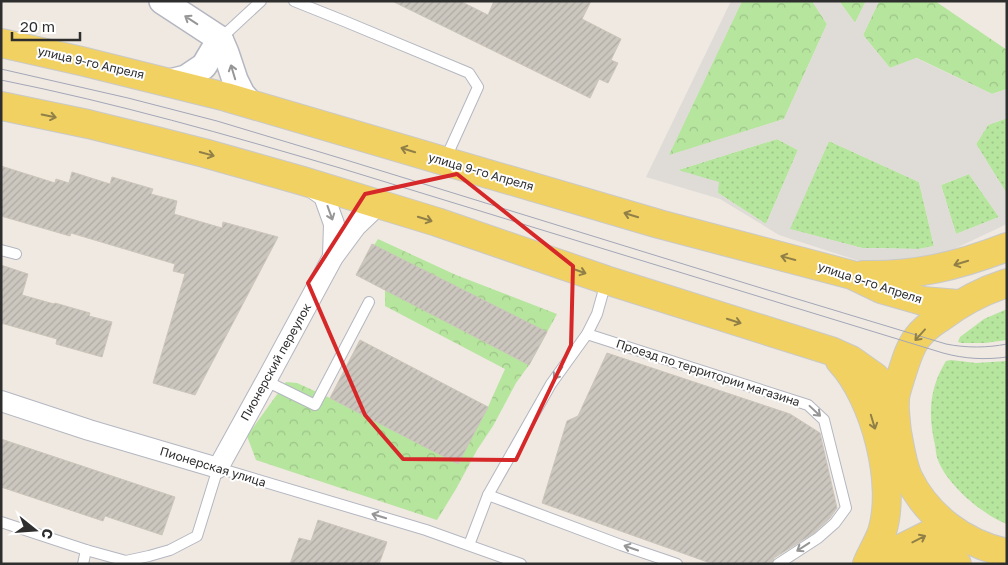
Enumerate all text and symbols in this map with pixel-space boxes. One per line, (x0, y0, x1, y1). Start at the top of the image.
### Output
scale bar (12, 10, 80, 42)
one-way arrow (184, 15, 198, 25)
text: 20 m (20, 17, 55, 35)
street label: улица 9-го Апреля (36, 43, 146, 82)
one-way arrow (227, 65, 237, 81)
one-way arrow (40, 112, 56, 121)
one-way arrow (400, 145, 416, 155)
street label: улица 9-го Апреля (427, 149, 536, 194)
one-way arrow (198, 150, 214, 159)
one-way arrow (326, 205, 335, 221)
one-way arrow (623, 210, 639, 220)
one-way arrow (417, 214, 433, 224)
one-way arrow (780, 253, 796, 263)
one-way arrow (953, 258, 969, 268)
street label: улица 9-го Апреля (816, 259, 924, 306)
one-way arrow (571, 267, 586, 276)
street label: Пионерский переулок (237, 300, 314, 423)
one-way arrow (725, 317, 741, 326)
one-way arrow (915, 328, 926, 341)
street label: Проезд по территории магазина (614, 336, 802, 409)
one-way arrow (553, 366, 563, 380)
one-way arrow (808, 405, 821, 417)
one-way arrow (869, 414, 879, 430)
street label: Пионерская улица (158, 443, 268, 490)
north arrow (10, 505, 60, 555)
one-way arrow (371, 511, 387, 521)
text: С (38, 527, 57, 541)
one-way arrow (912, 534, 927, 544)
one-way arrow (796, 542, 810, 552)
one-way arrow (624, 543, 639, 552)

